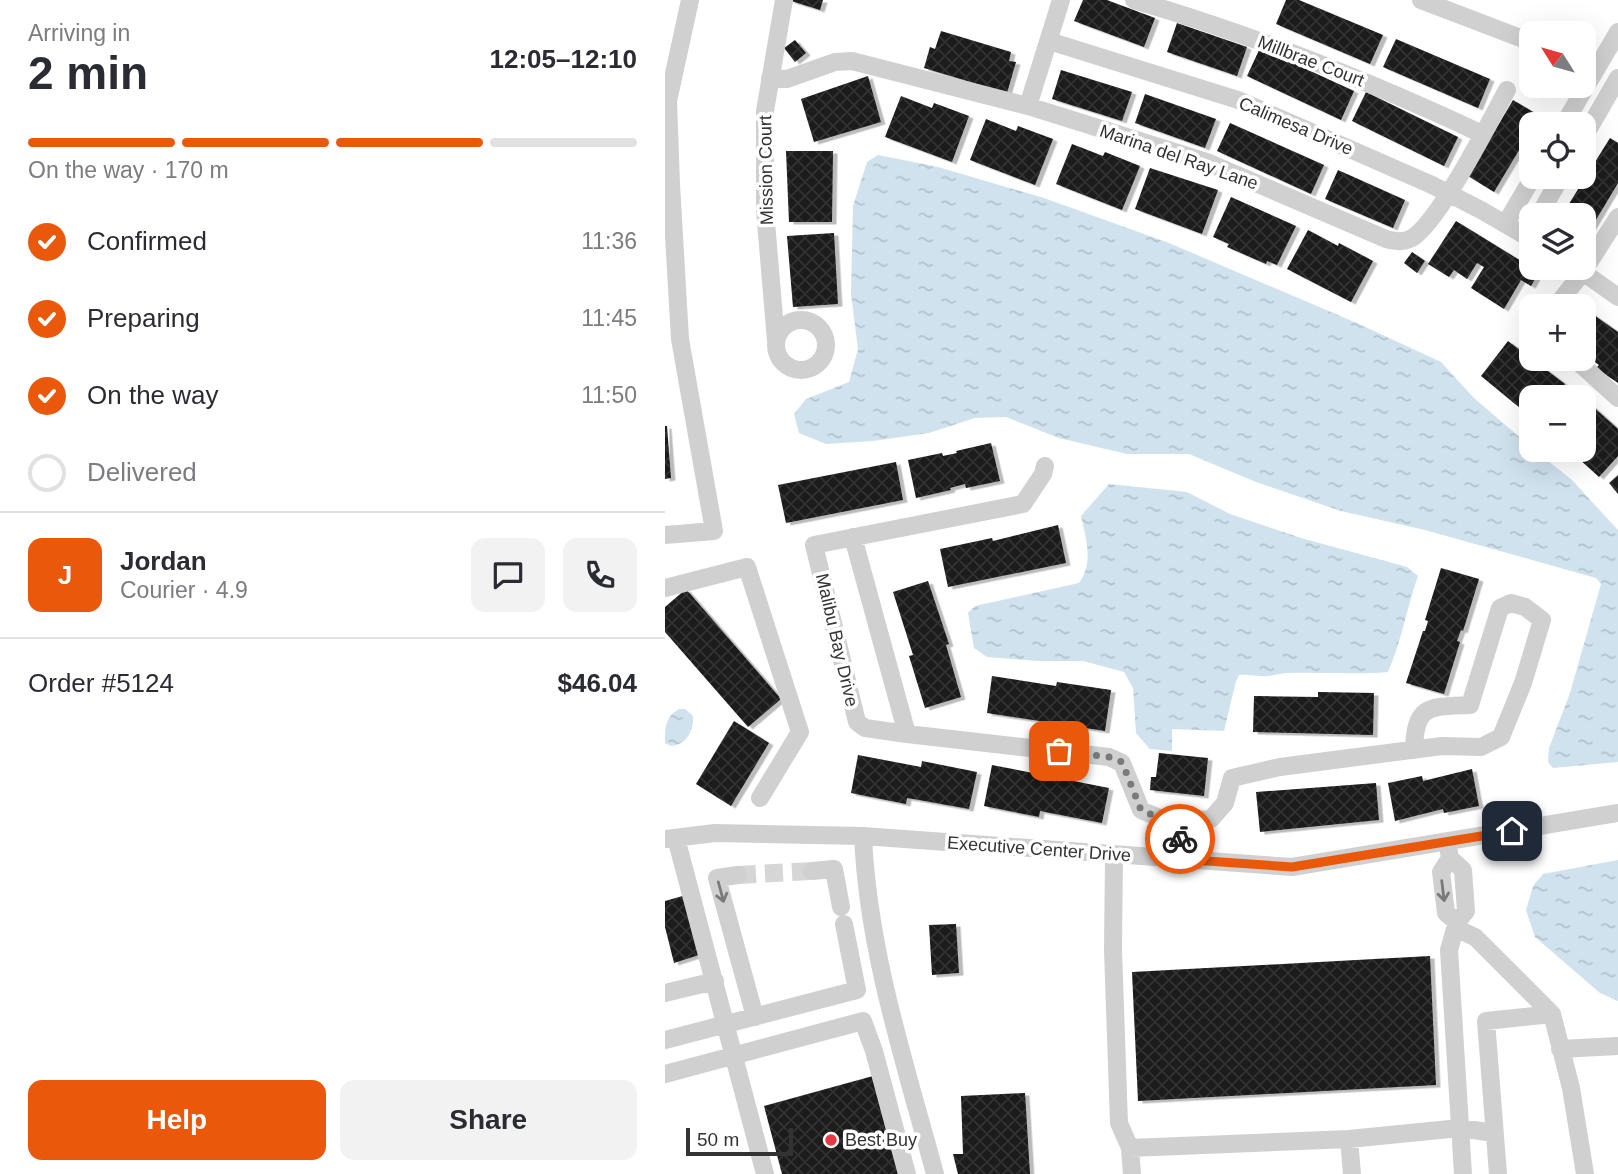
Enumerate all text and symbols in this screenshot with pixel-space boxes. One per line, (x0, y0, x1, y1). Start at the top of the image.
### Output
text: Arriving in (28, 20, 130, 46)
north arrow (1519, 21, 1596, 98)
map controls (1519, 21, 1596, 462)
street label: Millbrae Court (1255, 32, 1367, 90)
text: 12:05–12:10 (490, 44, 637, 74)
text: 2 min (28, 47, 148, 99)
street label: Calimesa Drive (1236, 93, 1356, 159)
button: locate (1519, 112, 1596, 189)
street label: Mission Court (755, 115, 777, 225)
street label: Marina del Ray Lane (1097, 121, 1261, 193)
text: On the way · 170 m (28, 157, 229, 183)
button: layers (1519, 203, 1596, 280)
icon: check (28, 223, 66, 261)
text: Confirmed (87, 226, 207, 256)
text: 11:36 (581, 228, 637, 254)
button: + (1519, 294, 1596, 371)
icon: check (28, 300, 66, 338)
text: Preparing (87, 303, 200, 333)
text: 11:45 (581, 305, 637, 331)
icon: check (28, 377, 66, 415)
text: On the way (87, 380, 219, 410)
text: 11:50 (581, 382, 637, 408)
button: − (1519, 385, 1596, 462)
text: Delivered (87, 457, 197, 487)
button: chat (471, 538, 545, 612)
button: phone (563, 538, 637, 612)
text: Jordan (120, 546, 207, 576)
text: J (58, 560, 72, 590)
street label: Malibu Bay Drive (812, 571, 862, 709)
text: Courier · 4.9 (120, 577, 248, 603)
text: Order #5124 (28, 668, 174, 698)
text: $46.04 (557, 668, 637, 698)
pin (1029, 721, 1089, 781)
icon: bag (1040, 732, 1078, 770)
pin (1482, 801, 1542, 861)
courier (1145, 804, 1215, 874)
icon: home (1493, 812, 1531, 850)
icon: bike (1161, 820, 1199, 858)
street label: Executive Center Drive (946, 833, 1132, 865)
one-way arrow (1437, 879, 1450, 902)
one-way arrow (715, 881, 728, 903)
button: Help (28, 1080, 326, 1160)
button: Share (340, 1080, 637, 1160)
scale bar (686, 1125, 793, 1157)
text: 50 m (697, 1129, 739, 1150)
place label: Best Buy (845, 1130, 917, 1150)
marker: Best Buy (823, 1132, 839, 1148)

